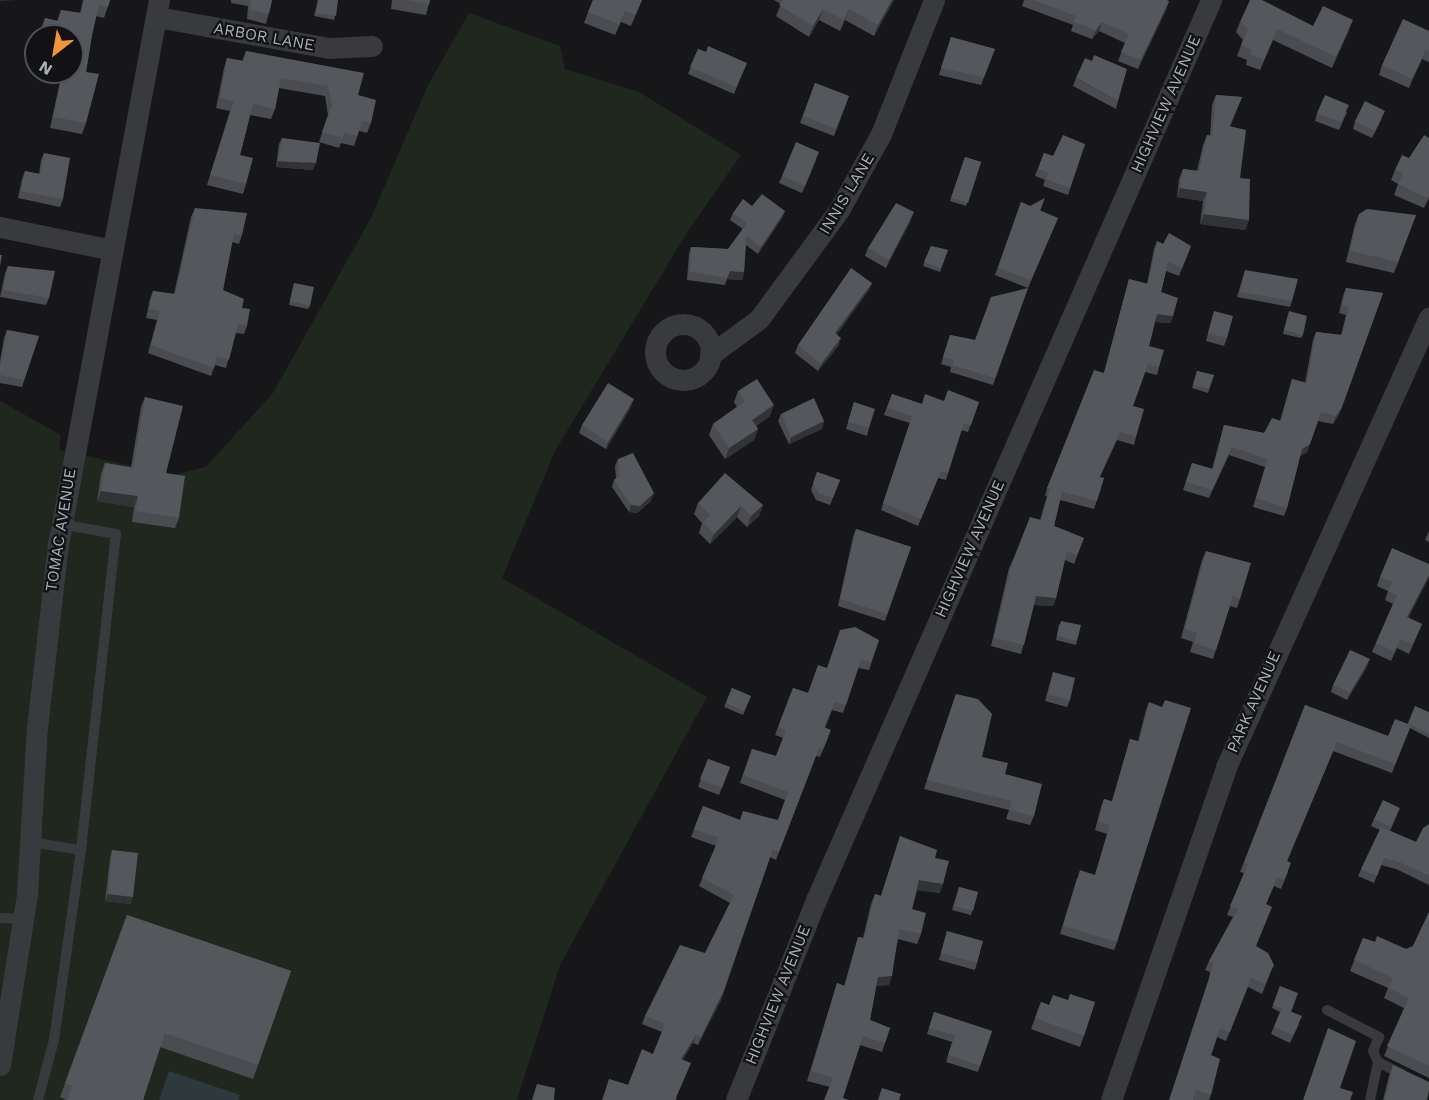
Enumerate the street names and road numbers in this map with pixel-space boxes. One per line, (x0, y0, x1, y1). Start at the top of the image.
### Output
street label: ARBOR LANE (212, 19, 316, 55)
street label: HIGHVIEW AVENUE (1127, 32, 1205, 176)
street label: INNIS LANE (815, 150, 879, 238)
street label: TOMAC AVENUE (42, 467, 80, 593)
street label: HIGHVIEW AVENUE (931, 477, 1009, 621)
street label: PARK AVENUE (1223, 648, 1285, 756)
street label: HIGHVIEW AVENUE (741, 922, 815, 1068)

